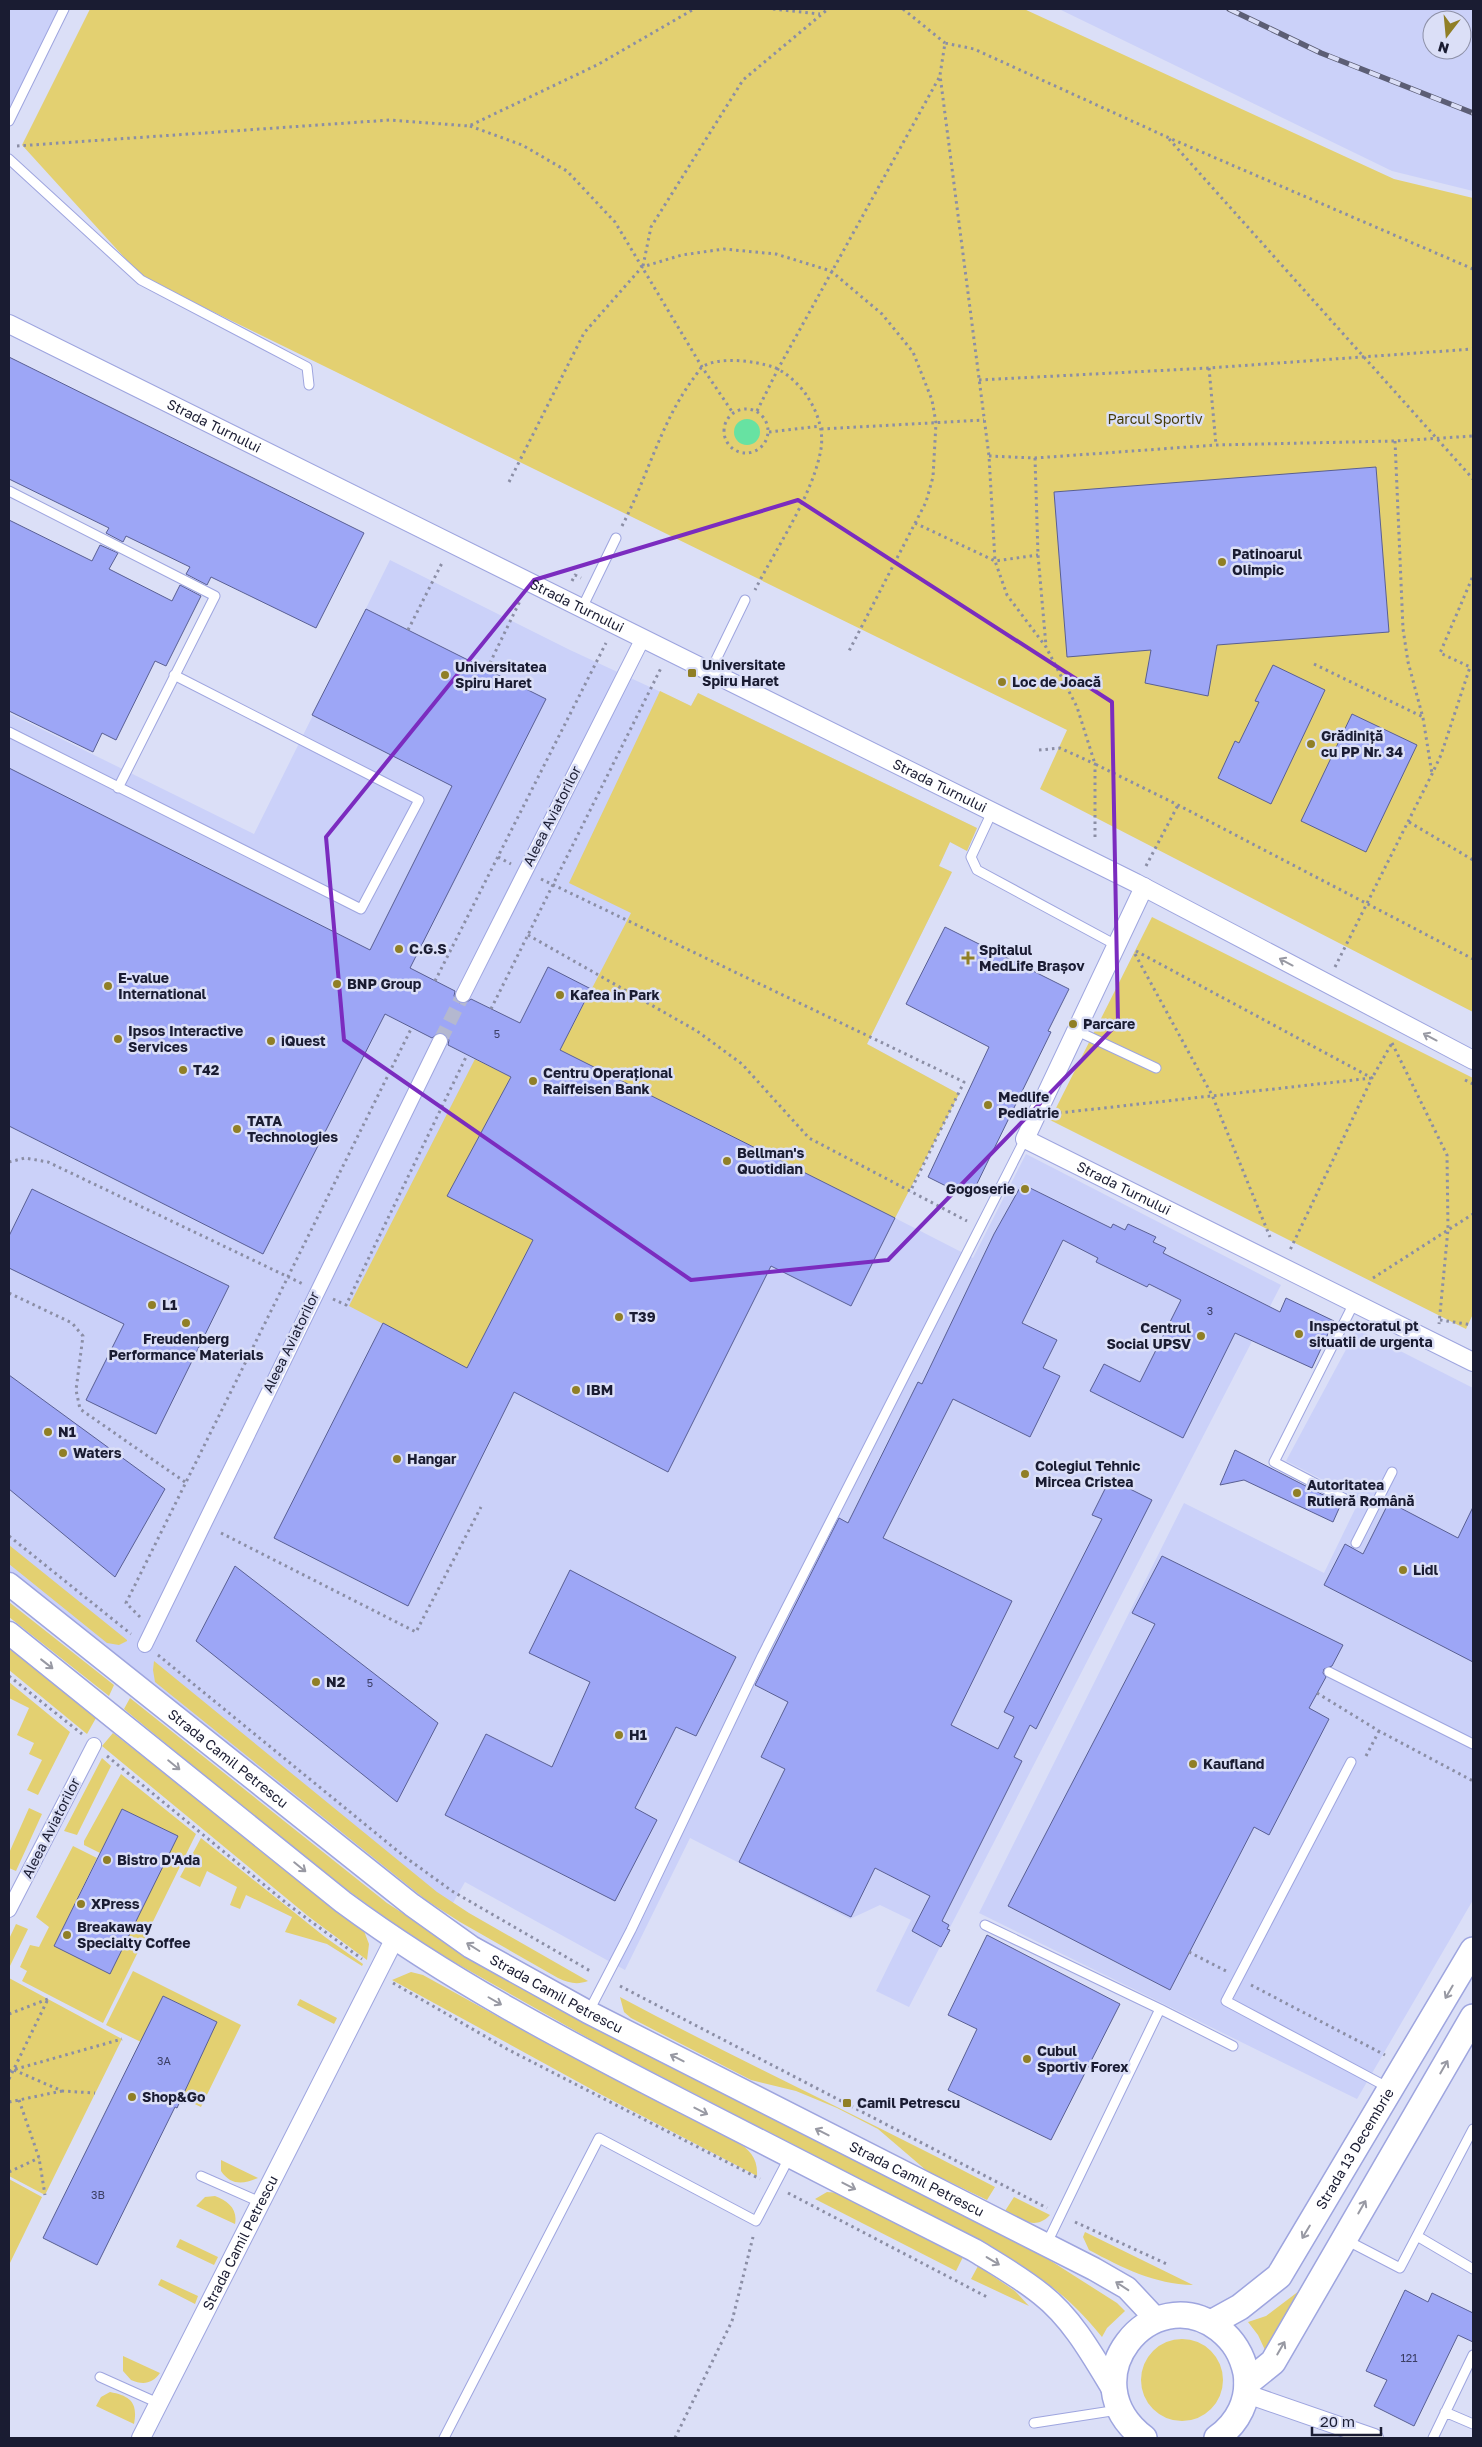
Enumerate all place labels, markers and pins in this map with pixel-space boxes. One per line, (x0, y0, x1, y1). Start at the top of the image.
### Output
place label: Patinoarul Olimpic (1232, 545, 1303, 578)
marker: Patinoarul Olimpic (1216, 556, 1228, 568)
place label: Universitate Spiru Haret (702, 656, 786, 689)
place label: Universitatea Spiru Haret (455, 658, 547, 691)
marker: Universitate Spiru Haret (686, 667, 698, 679)
marker: Universitatea Spiru Haret (439, 669, 451, 681)
place label: Loc de Joacă (1012, 673, 1101, 690)
marker: Loc de Joacă (996, 676, 1008, 688)
place label: Grădiniță cu PP Nr. 34 (1321, 727, 1403, 760)
marker: Grădiniță cu PP Nr. 34 (1305, 738, 1317, 750)
place label: C.G.S (409, 940, 447, 957)
place label: Spitalul MedLife Brașov (979, 941, 1085, 974)
marker: C.G.S (393, 943, 405, 955)
marker: Spitalul MedLife Brașov (961, 951, 975, 965)
place label: E-value International (118, 969, 207, 1002)
place label: BNP Group (347, 975, 422, 992)
marker: BNP Group (331, 978, 343, 990)
marker: E-value International (102, 980, 114, 992)
place label: Kafea in Park (570, 986, 660, 1003)
marker: Kafea in Park (554, 989, 566, 1001)
place label: Parcare (1083, 1015, 1135, 1032)
marker: Parcare (1067, 1018, 1079, 1030)
place label: Ipsos Interactive Services (128, 1022, 243, 1055)
place label: iQuest (281, 1032, 326, 1049)
marker: Ipsos Interactive Services (112, 1033, 124, 1045)
marker: iQuest (265, 1035, 277, 1047)
place label: T42 (193, 1061, 220, 1078)
marker: T42 (177, 1064, 189, 1076)
place label: Centru Operațional Raiffeisen Bank (543, 1064, 673, 1097)
marker: Centru Operațional Raiffeisen Bank (527, 1075, 539, 1087)
place label: Medlife Pediatrie (998, 1088, 1059, 1121)
marker: Medlife Pediatrie (982, 1099, 994, 1111)
place label: TATA Technologies (247, 1112, 338, 1145)
marker: TATA Technologies (231, 1123, 243, 1135)
place label: Bellman's Quotidian (737, 1144, 805, 1177)
marker: Bellman's Quotidian (721, 1155, 733, 1167)
place label: Gogoserie (946, 1180, 1015, 1197)
marker: Gogoserie (1019, 1183, 1031, 1195)
place label: L1 (162, 1296, 177, 1313)
marker: L1 (146, 1299, 158, 1311)
place label: T39 (629, 1308, 656, 1325)
marker: T39 (613, 1311, 625, 1323)
marker: Freudenberg Performance Materials (180, 1317, 192, 1329)
place label: Inspectoratul pt situatii de urgenta (1309, 1317, 1433, 1350)
place label: Centrul Social UPSV (1106, 1319, 1191, 1352)
marker: Inspectoratul pt situatii de urgenta (1293, 1328, 1305, 1340)
place label: Freudenberg Performance Materials (108, 1330, 264, 1363)
marker: Centrul Social UPSV (1195, 1330, 1207, 1342)
place label: IBM (586, 1381, 613, 1398)
marker: IBM (570, 1384, 582, 1396)
place label: N1 (58, 1423, 76, 1440)
marker: N1 (42, 1426, 54, 1438)
place label: Waters (73, 1444, 122, 1461)
marker: Waters (57, 1447, 69, 1459)
place label: Hangar (407, 1450, 457, 1467)
marker: Hangar (391, 1453, 403, 1465)
place label: Colegiul Tehnic Mircea Cristea (1035, 1457, 1140, 1490)
marker: Colegiul Tehnic Mircea Cristea (1019, 1468, 1031, 1480)
place label: Autoritatea Rutieră Română (1307, 1476, 1414, 1509)
marker: Autoritatea Rutieră Română (1291, 1487, 1303, 1499)
place label: Lidl (1413, 1561, 1438, 1578)
marker: Lidl (1397, 1564, 1409, 1576)
place label: N2 (326, 1673, 346, 1690)
marker: N2 (310, 1676, 322, 1688)
place label: H1 (629, 1726, 647, 1743)
marker: H1 (613, 1729, 625, 1741)
place label: Kaufland (1203, 1755, 1264, 1772)
marker: Kaufland (1187, 1758, 1199, 1770)
place label: Bistro D'Ada (117, 1851, 200, 1868)
marker: Bistro D'Ada (101, 1854, 113, 1866)
place label: XPress (91, 1895, 140, 1912)
marker: XPress (75, 1898, 87, 1910)
place label: Breakaway Specialty Coffee (77, 1918, 191, 1951)
marker: Breakaway Specialty Coffee (61, 1929, 73, 1941)
place label: Cubul Sportiv Forex (1037, 2042, 1128, 2075)
marker: Cubul Sportiv Forex (1021, 2053, 1033, 2065)
place label: Shop&Go (142, 2088, 206, 2105)
marker: Shop&Go (126, 2091, 138, 2103)
place label: Camil Petrescu (857, 2094, 960, 2111)
marker: Camil Petrescu (841, 2097, 853, 2109)

